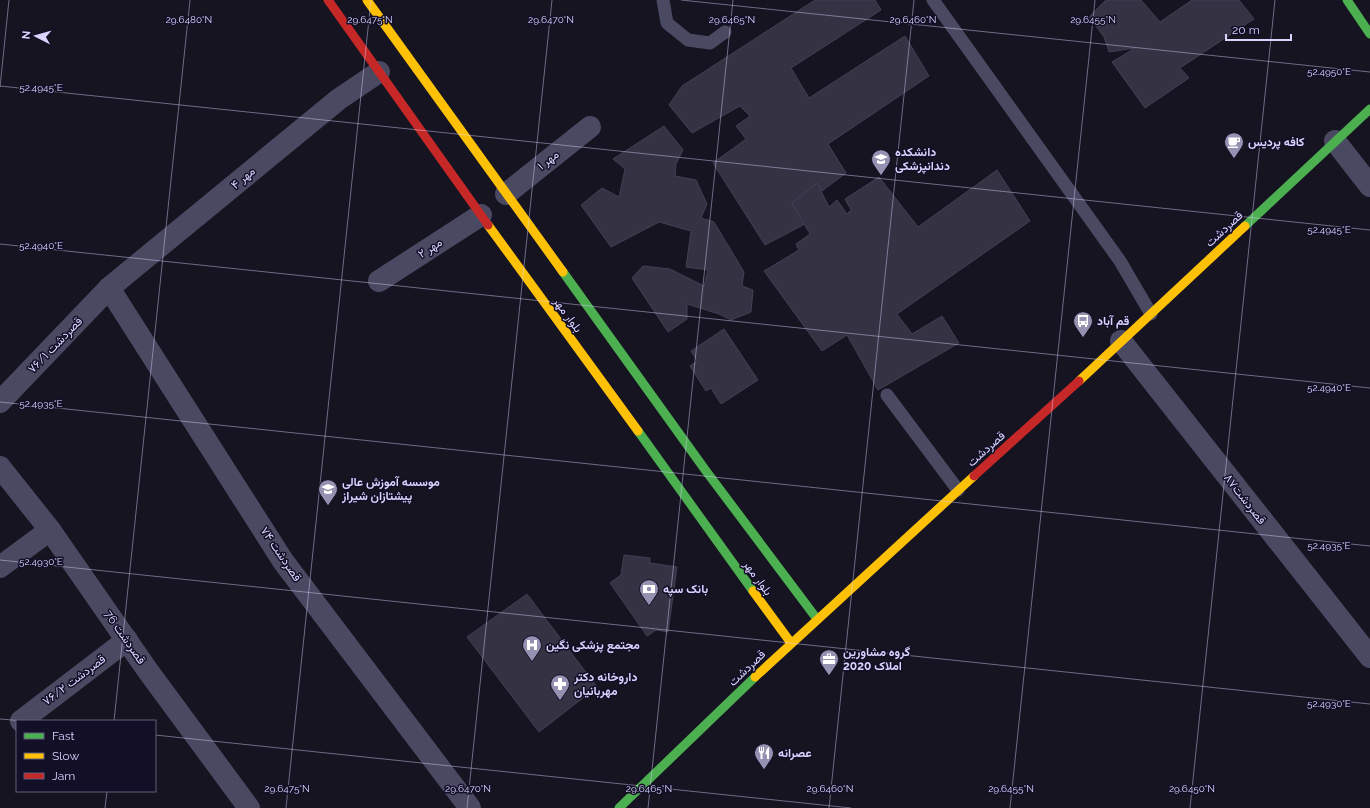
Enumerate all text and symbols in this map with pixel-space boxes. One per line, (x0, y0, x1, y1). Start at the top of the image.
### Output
text: 29.6480°N (166, 14, 212, 25)
text: 29.6475°N (347, 14, 393, 25)
text: 29.6470°N (528, 14, 574, 25)
text: 29.6465°N (709, 14, 755, 25)
text: 29.6460°N (890, 14, 936, 25)
text: 29.6455°N (1070, 14, 1116, 25)
north arrow (16, 16, 56, 56)
scale bar (1226, 16, 1291, 42)
text: 20 m (1232, 23, 1260, 37)
text: N (20, 30, 33, 40)
text: 52.4950°E (1307, 66, 1351, 77)
text: 52.4945°E (19, 82, 63, 93)
cafe icon: کافه پردیس (1223, 131, 1245, 159)
place label: کافه پردیس (1248, 135, 1305, 150)
place label: دانشکده دندانپزشکی (895, 145, 950, 174)
street label: ۱ مهر (534, 147, 562, 174)
school or university icon: دانشکده دندانپزشکی (870, 148, 892, 176)
street label: ۴ مهر (228, 164, 258, 193)
street label: قصردشت (1202, 208, 1246, 250)
text: 52.4945°E (1307, 224, 1351, 235)
street label: ۲ مهر (415, 235, 445, 262)
text: 52.4940°E (19, 240, 63, 251)
street label: بلوار مهر (549, 294, 585, 336)
bus stop icon: قم آباد (1072, 310, 1094, 338)
street label: ۷۶/۱ قصردشت (25, 314, 86, 377)
place label: قم آباد (1097, 314, 1130, 329)
text: 52.4940°E (1307, 382, 1351, 393)
text: 52.4935°E (19, 398, 63, 409)
street label: قصردشت (964, 428, 1008, 470)
street label: قصردشت۸۷ (1220, 471, 1269, 528)
place label: موسسه آموزش عالی پیشتازان شیراز (341, 475, 440, 504)
school or university icon: موسسه آموزش عالی پیشتازان شیراز (317, 478, 339, 506)
street label: ۷۴ قصردشت (257, 524, 304, 585)
text: 52.4935°E (1307, 540, 1351, 551)
text: 52.4930°E (19, 556, 63, 567)
street label: بلوار مهر (739, 557, 775, 599)
bank icon: بانک سپه (638, 578, 660, 606)
place label: بانک سپه (663, 582, 708, 597)
street label: 76 قصردشت (101, 607, 149, 667)
hospital icon: مجتمع پزشکی نگین (521, 634, 543, 662)
place label: مجتمع پزشکی نگین (546, 638, 640, 653)
place label: گروه مشاورین املاک 2020 (843, 645, 911, 673)
street label: قصردشت (726, 647, 769, 690)
office icon: گروه مشاورین املاک 2020 (818, 648, 840, 676)
street label: ۷۶/۲ قصردشت (40, 652, 109, 709)
place label: داروخانه دکتر مهربانیان (573, 670, 637, 699)
pharmacy icon: داروخانه دکتر مهربانیان (549, 673, 571, 701)
text: 52.4930°E (1307, 698, 1351, 709)
legend (16, 720, 156, 792)
text: Fast (52, 729, 75, 743)
restaurant icon: عصرانه (753, 742, 775, 770)
place label: عصرانه (778, 746, 812, 761)
text: Slow (52, 749, 79, 763)
text: Jam (52, 769, 75, 783)
text: 29.6475°N (264, 783, 310, 794)
text: 29.6470°N (445, 783, 491, 794)
text: 29.6465°N (626, 783, 672, 794)
text: 29.6460°N (807, 783, 853, 794)
text: 29.6455°N (988, 783, 1034, 794)
text: 29.6450°N (1169, 783, 1215, 794)

